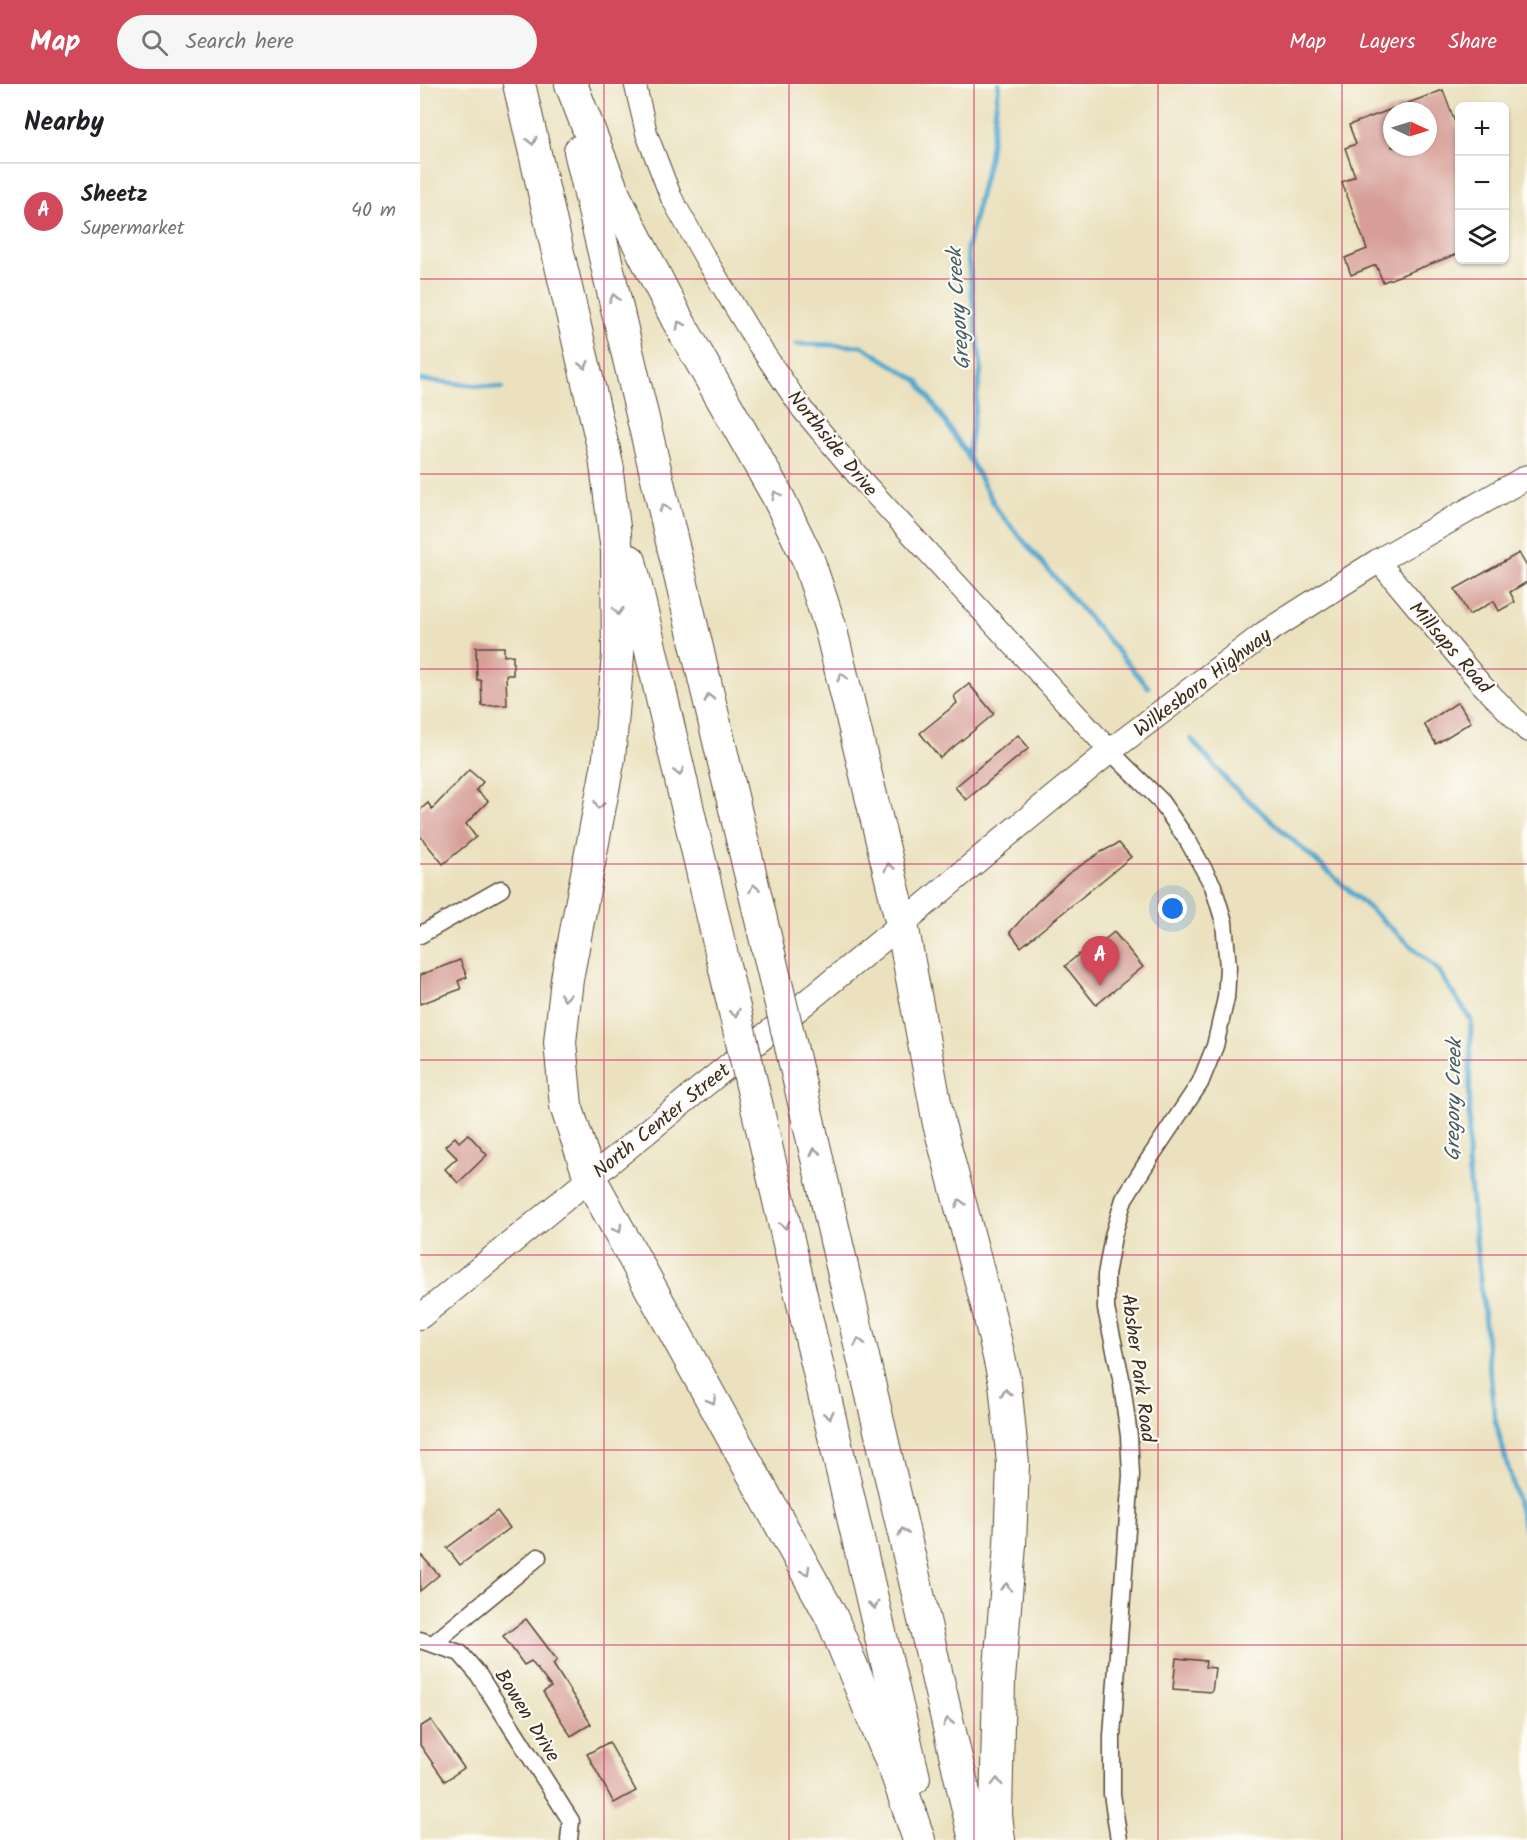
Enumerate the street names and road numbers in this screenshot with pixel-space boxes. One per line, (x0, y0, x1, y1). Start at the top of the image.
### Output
street label: Northside Drive (778, 384, 885, 505)
street label: Millsaps Road (1400, 595, 1500, 703)
street label: Wilkesboro Highway (1127, 620, 1280, 746)
street label: North Center Street (586, 1056, 738, 1187)
street label: Absher Park Road (1111, 1292, 1163, 1446)
street label: Bowen Drive (485, 1663, 568, 1769)

